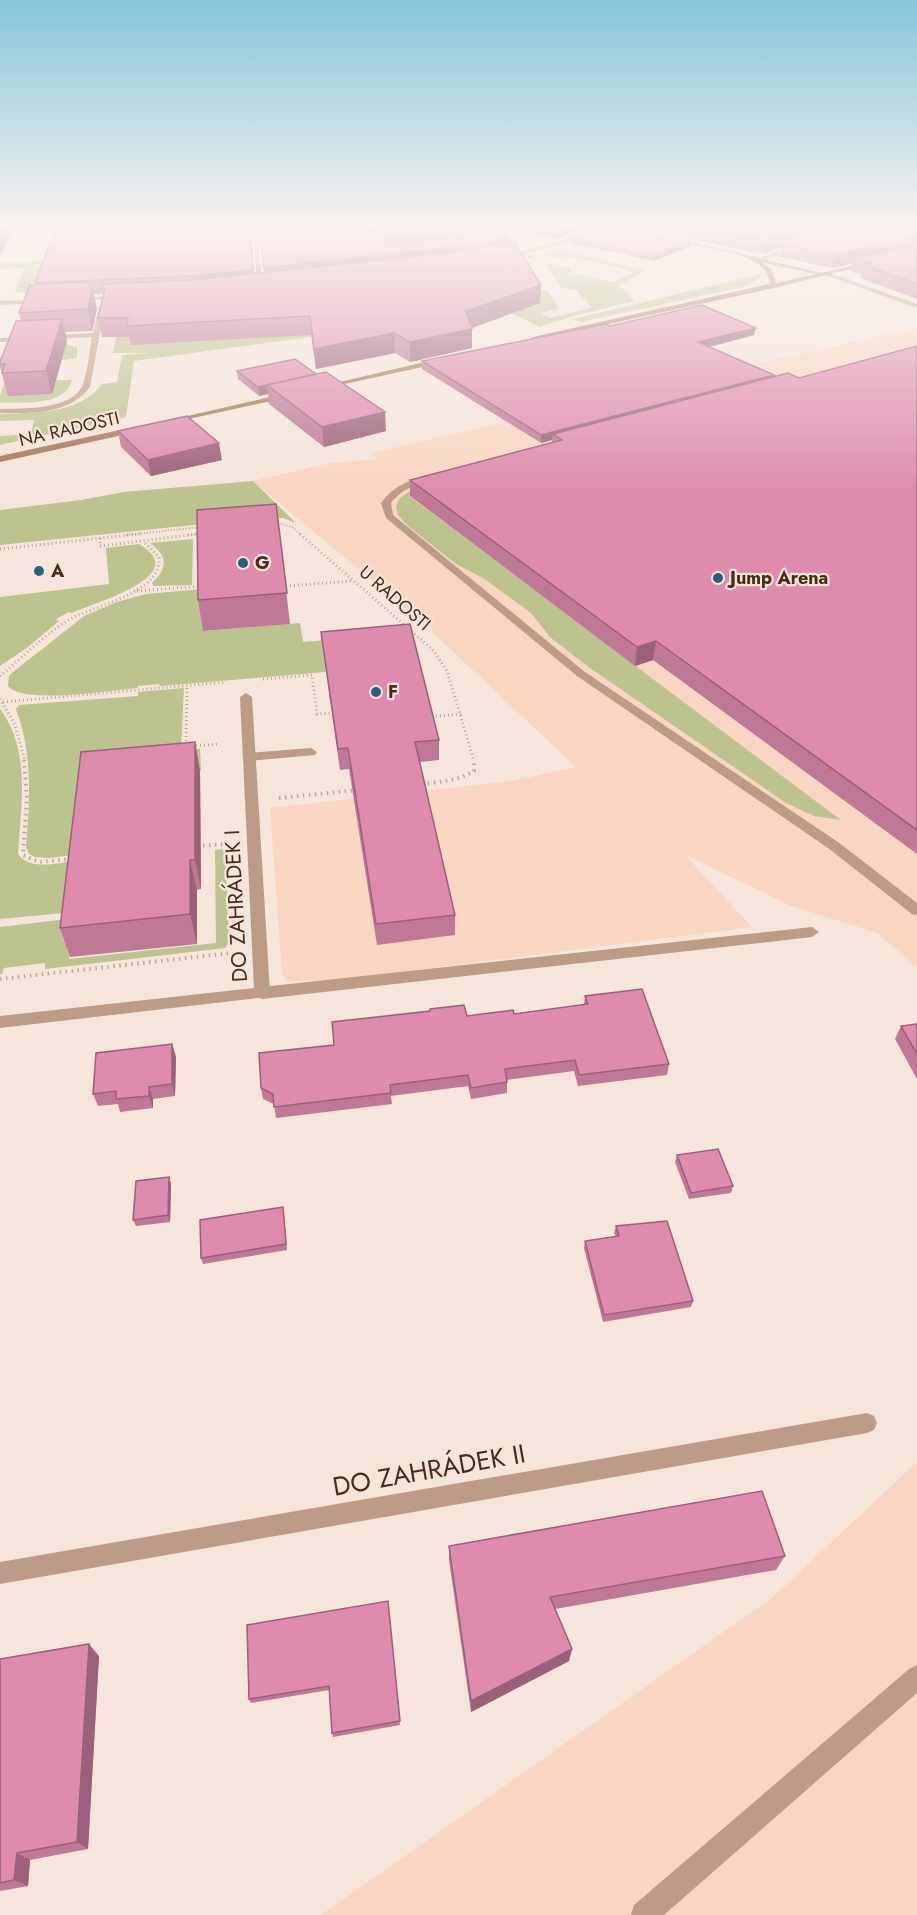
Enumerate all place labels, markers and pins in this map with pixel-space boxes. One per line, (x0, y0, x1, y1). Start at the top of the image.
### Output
place label: G (255, 550, 270, 576)
marker: G (236, 556, 250, 570)
place label: A (50, 558, 65, 584)
marker: A (32, 564, 46, 578)
place label: Jump Arena (727, 565, 828, 591)
marker: Jump Arena (711, 571, 725, 585)
place label: F (388, 679, 398, 705)
marker: F (369, 685, 383, 699)

